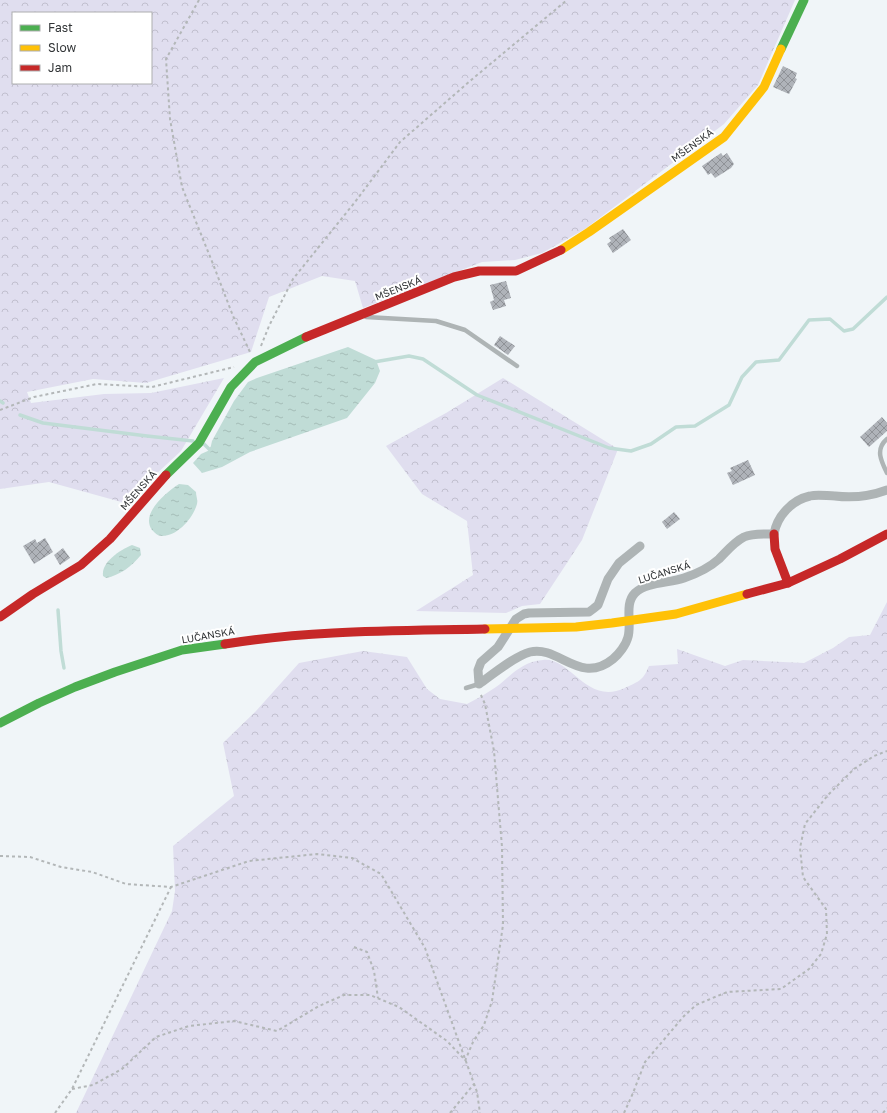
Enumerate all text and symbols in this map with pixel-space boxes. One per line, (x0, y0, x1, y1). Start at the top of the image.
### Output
legend (12, 12, 152, 84)
text: Fast (48, 20, 73, 35)
text: Slow (48, 40, 76, 55)
text: Jam (48, 60, 72, 75)
street label: MŠENSKÁ (668, 125, 716, 164)
street label: MŠENSKÁ (373, 272, 423, 303)
street label: MŠENSKÁ (117, 467, 159, 512)
street label: LUČANSKÁ (637, 558, 692, 586)
street label: LUČANSKÁ (180, 624, 236, 646)

